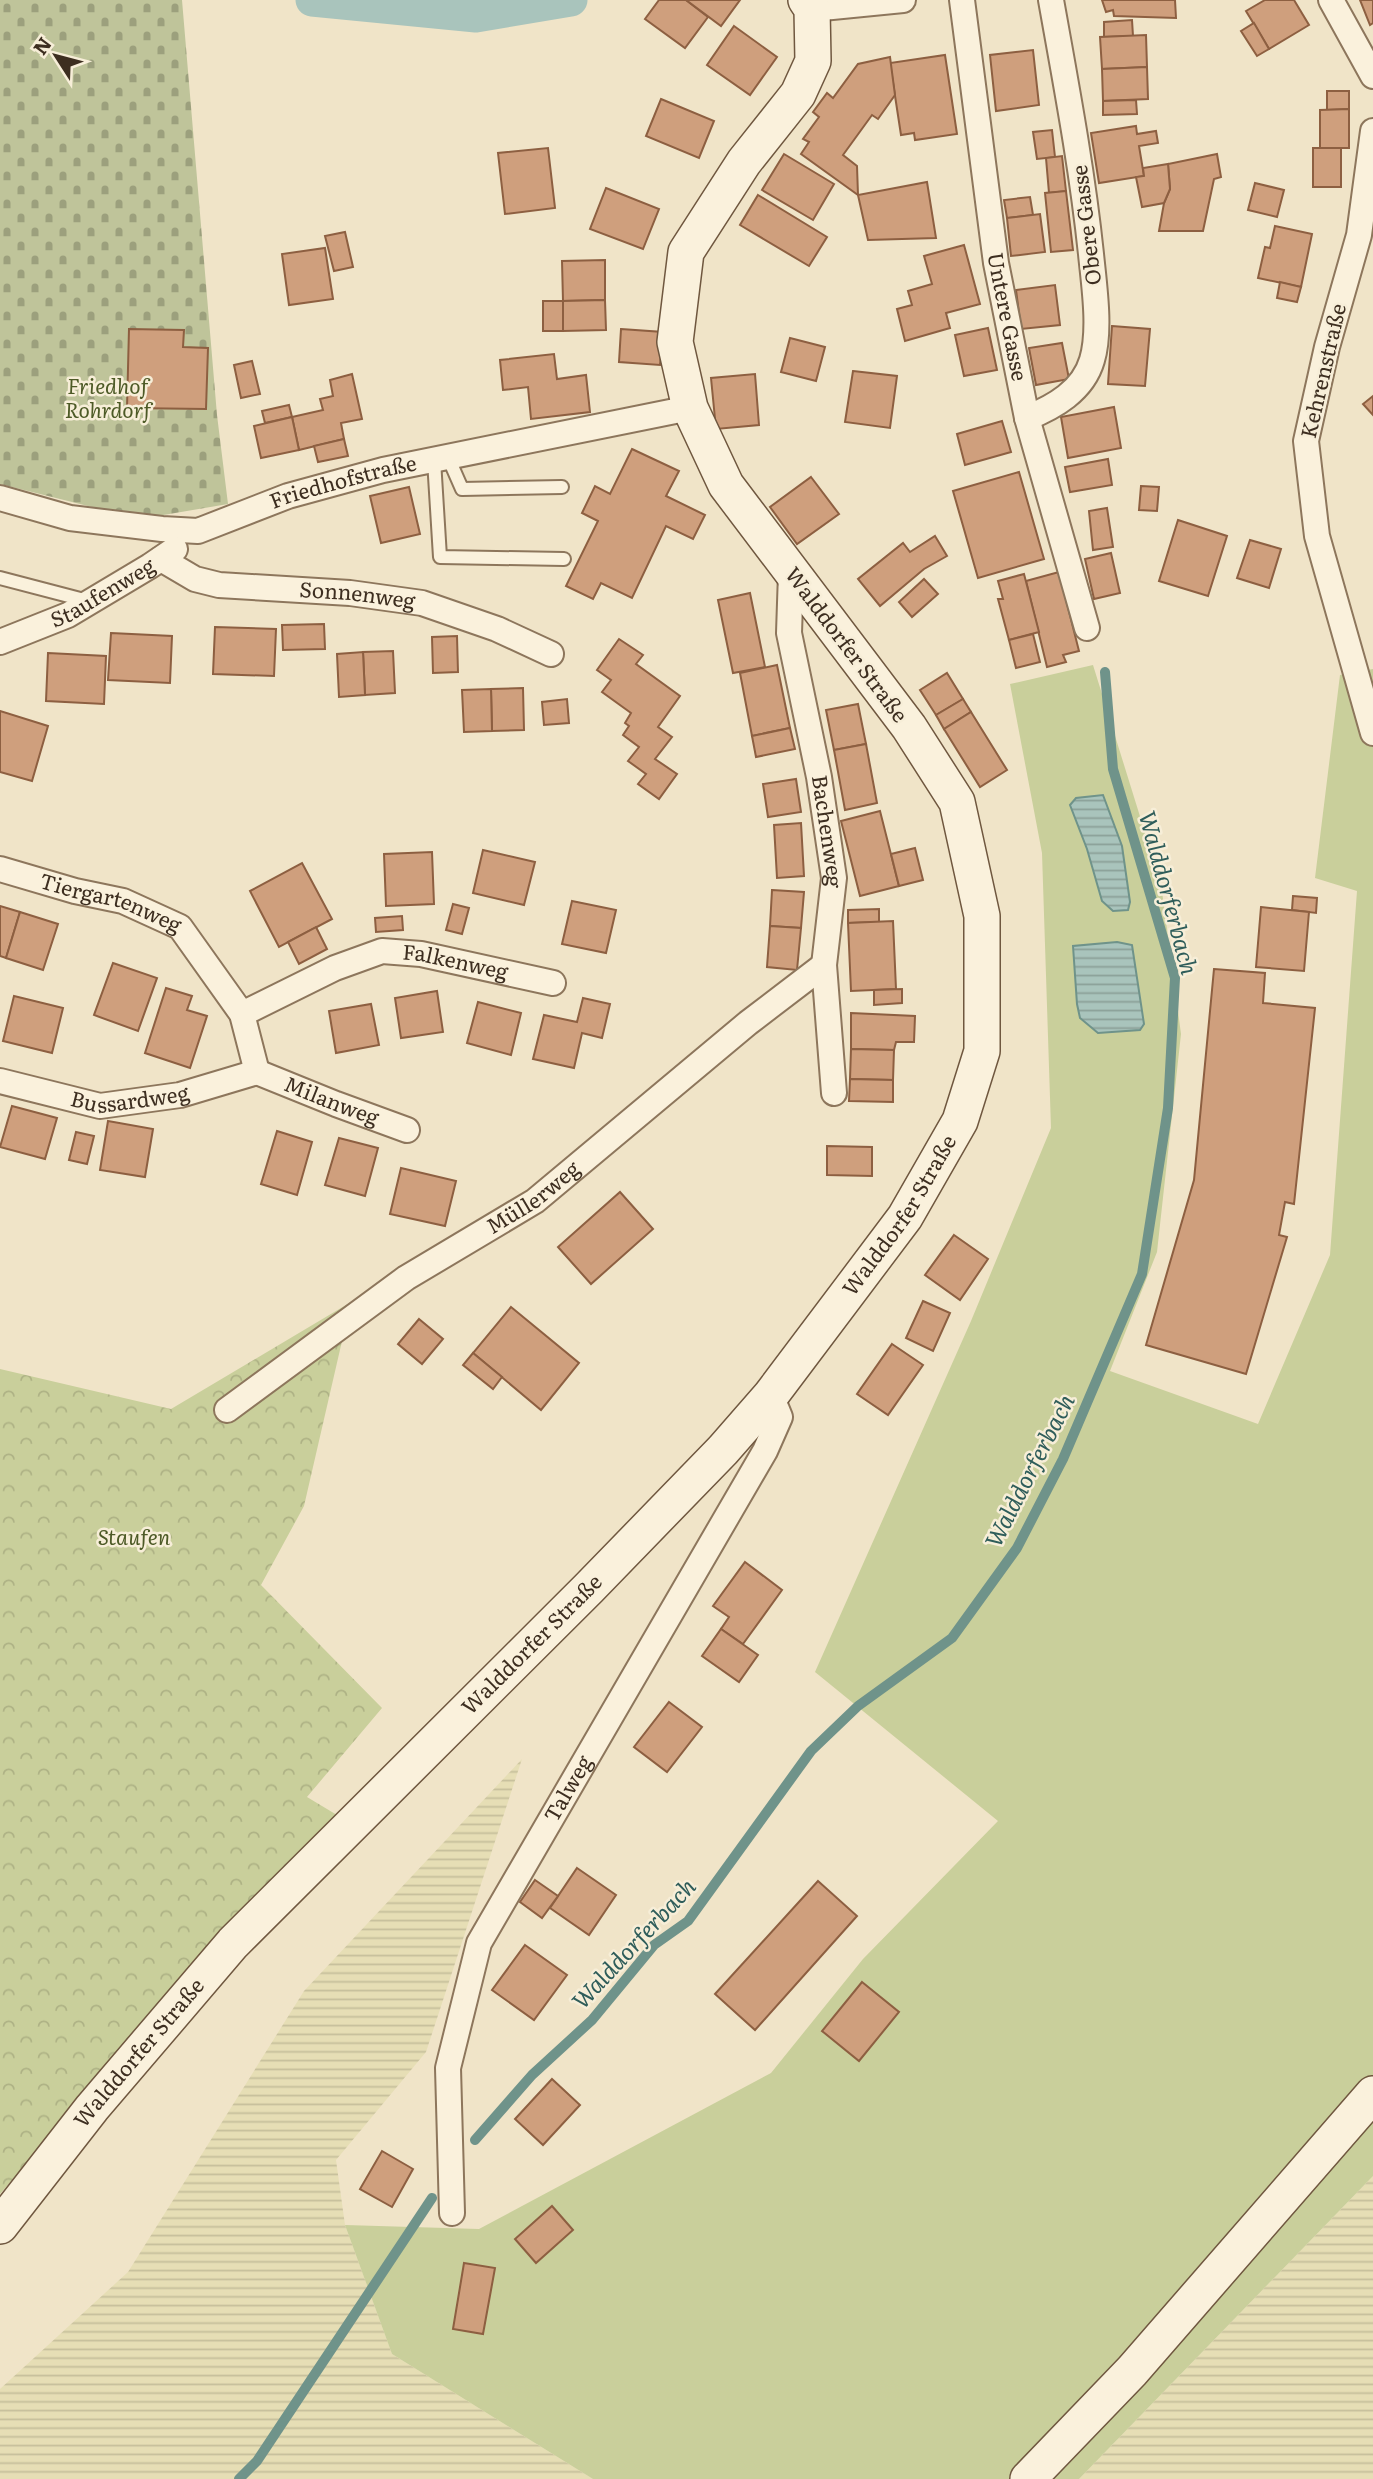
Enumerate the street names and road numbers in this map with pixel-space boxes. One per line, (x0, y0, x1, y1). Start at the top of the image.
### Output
street label: Obere Gasse (1062, 163, 1107, 287)
street label: Untere Gasse (982, 250, 1037, 383)
street label: Kehrenstraße (1291, 300, 1352, 441)
street label: Friedhofstraße (264, 446, 419, 515)
street label: Staufenweg (45, 548, 160, 634)
street label: Walddorfer Straße (779, 559, 917, 728)
street label: Sonnenweg (299, 572, 418, 615)
street label: Bachenweg (806, 773, 852, 890)
street label: Tiergartenweg (37, 864, 188, 939)
street label: Falkenweg (402, 935, 512, 986)
street label: Milanweg (280, 1067, 384, 1132)
street label: Bussardweg (68, 1075, 193, 1119)
street label: Walddorfer Straße (833, 1128, 962, 1301)
street label: Müllerweg (479, 1152, 585, 1240)
street label: Walddorfer Straße (453, 1566, 608, 1720)
street label: Talweg (535, 1748, 598, 1827)
street label: Walddorfer Straße (65, 1970, 210, 2133)

